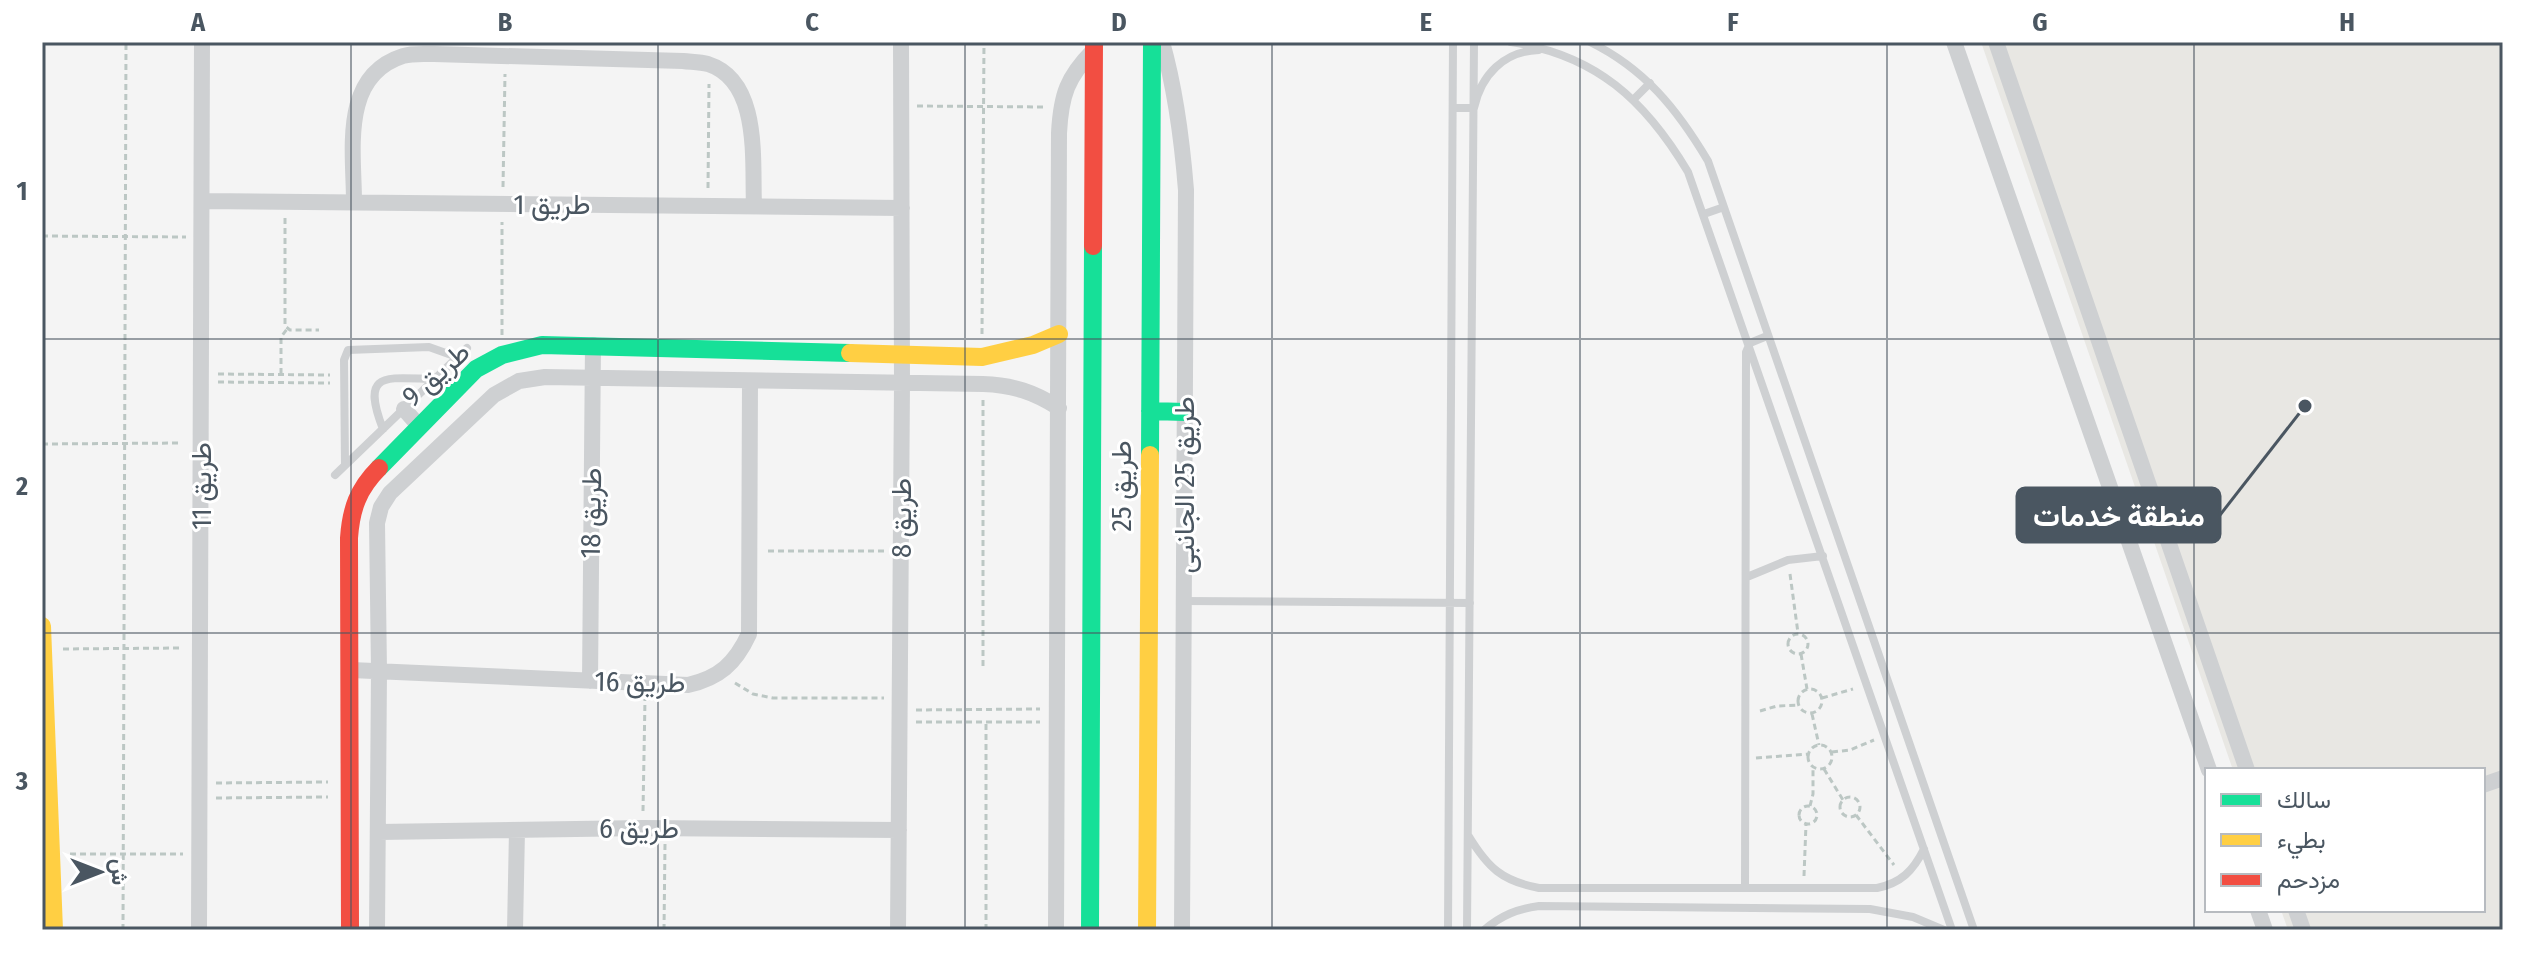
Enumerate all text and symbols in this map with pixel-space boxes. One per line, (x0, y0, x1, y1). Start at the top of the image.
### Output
text: A (190, 7, 206, 38)
text: B (498, 7, 513, 38)
text: C (805, 7, 819, 38)
text: D (1111, 7, 1127, 38)
text: E (1420, 7, 1432, 38)
text: F (1727, 7, 1739, 38)
text: G (2032, 7, 2048, 38)
text: H (2339, 7, 2355, 38)
text: 1 (17, 176, 28, 207)
street label: طريق 1 (514, 188, 590, 222)
street label: طريق 9 (395, 335, 477, 414)
street label: طريق 25 الجانبى (1168, 396, 1202, 574)
street label: طريق 25 (1105, 440, 1139, 532)
street label: طريق 11 (185, 442, 219, 530)
street label: طريق 18 (574, 467, 609, 559)
text: 2 (15, 471, 28, 502)
street label: طريق 8 (885, 478, 919, 558)
callout: منطقة خدمات (2017, 488, 2220, 542)
text: منطقة خدمات (2033, 498, 2205, 534)
street label: طريق 16 (594, 665, 686, 700)
text: 3 (15, 766, 28, 797)
legend (2205, 768, 2485, 912)
text: سالك (2277, 786, 2331, 814)
street label: طريق 6 (599, 812, 679, 846)
text: بطيء (2277, 826, 2326, 859)
north arrow (60, 832, 140, 912)
text: ش (106, 859, 133, 885)
text: مزدحم (2277, 866, 2340, 896)

